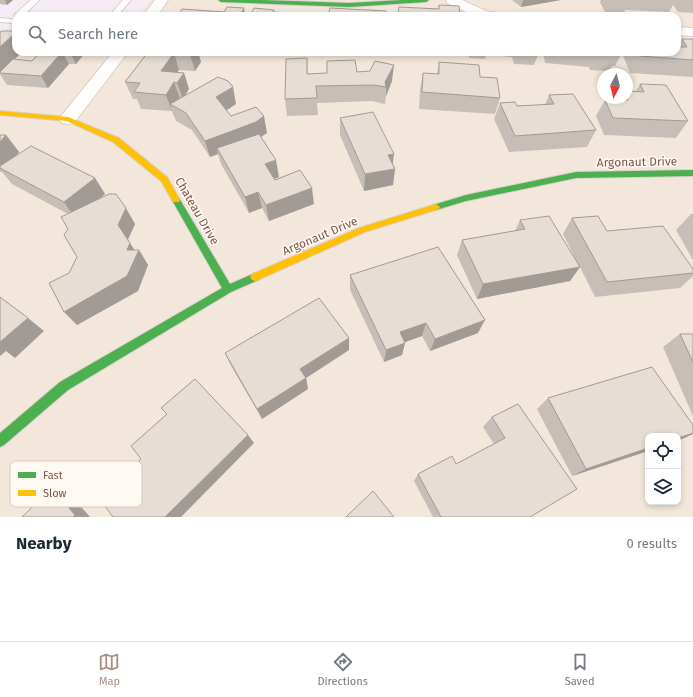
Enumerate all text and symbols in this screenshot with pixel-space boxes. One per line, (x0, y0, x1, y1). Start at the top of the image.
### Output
search box (12, 12, 681, 56)
icon: search (26, 23, 48, 45)
text: Search here (58, 25, 138, 43)
north arrow (597, 68, 633, 104)
street label: Argonaut Drive (597, 154, 677, 170)
street label: Chateau Drive (172, 175, 222, 247)
street label: Argonaut Drive (280, 214, 360, 258)
map controls (645, 433, 681, 505)
button: locate (645, 433, 681, 469)
legend (10, 461, 142, 507)
text: Fast (43, 469, 63, 482)
button: layers (645, 469, 681, 505)
text: Slow (43, 487, 67, 500)
text: Nearby (16, 533, 71, 554)
text: 0 results (626, 536, 677, 551)
tab: Map (98, 651, 120, 688)
tab: Directions (317, 651, 368, 688)
tab: Saved (565, 651, 595, 688)

